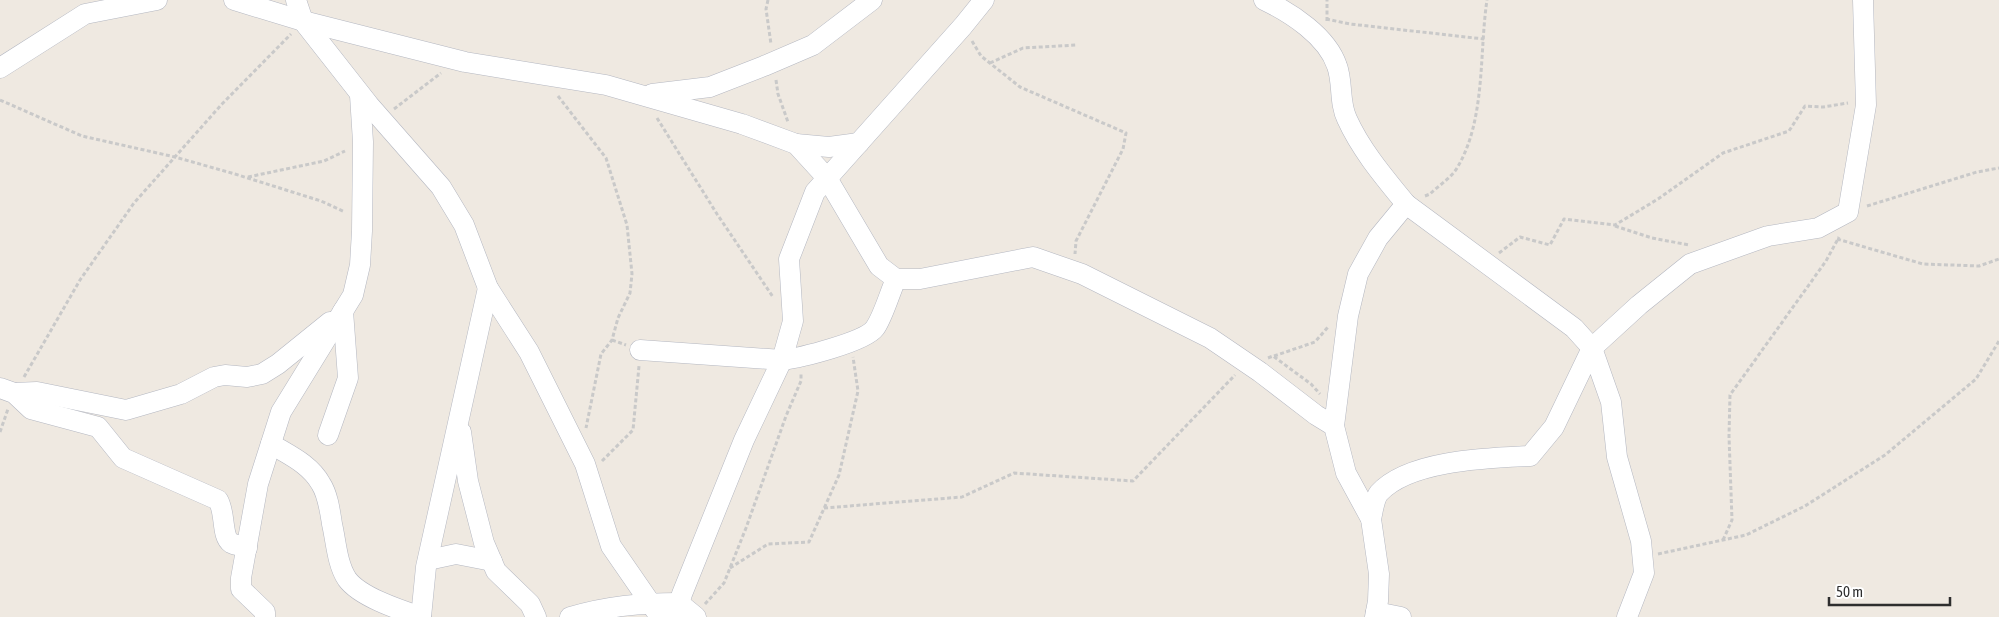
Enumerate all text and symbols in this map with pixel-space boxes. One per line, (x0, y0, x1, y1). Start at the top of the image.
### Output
scale bar (1829, 574, 1950, 606)
text: 50 m (1836, 583, 1863, 600)

